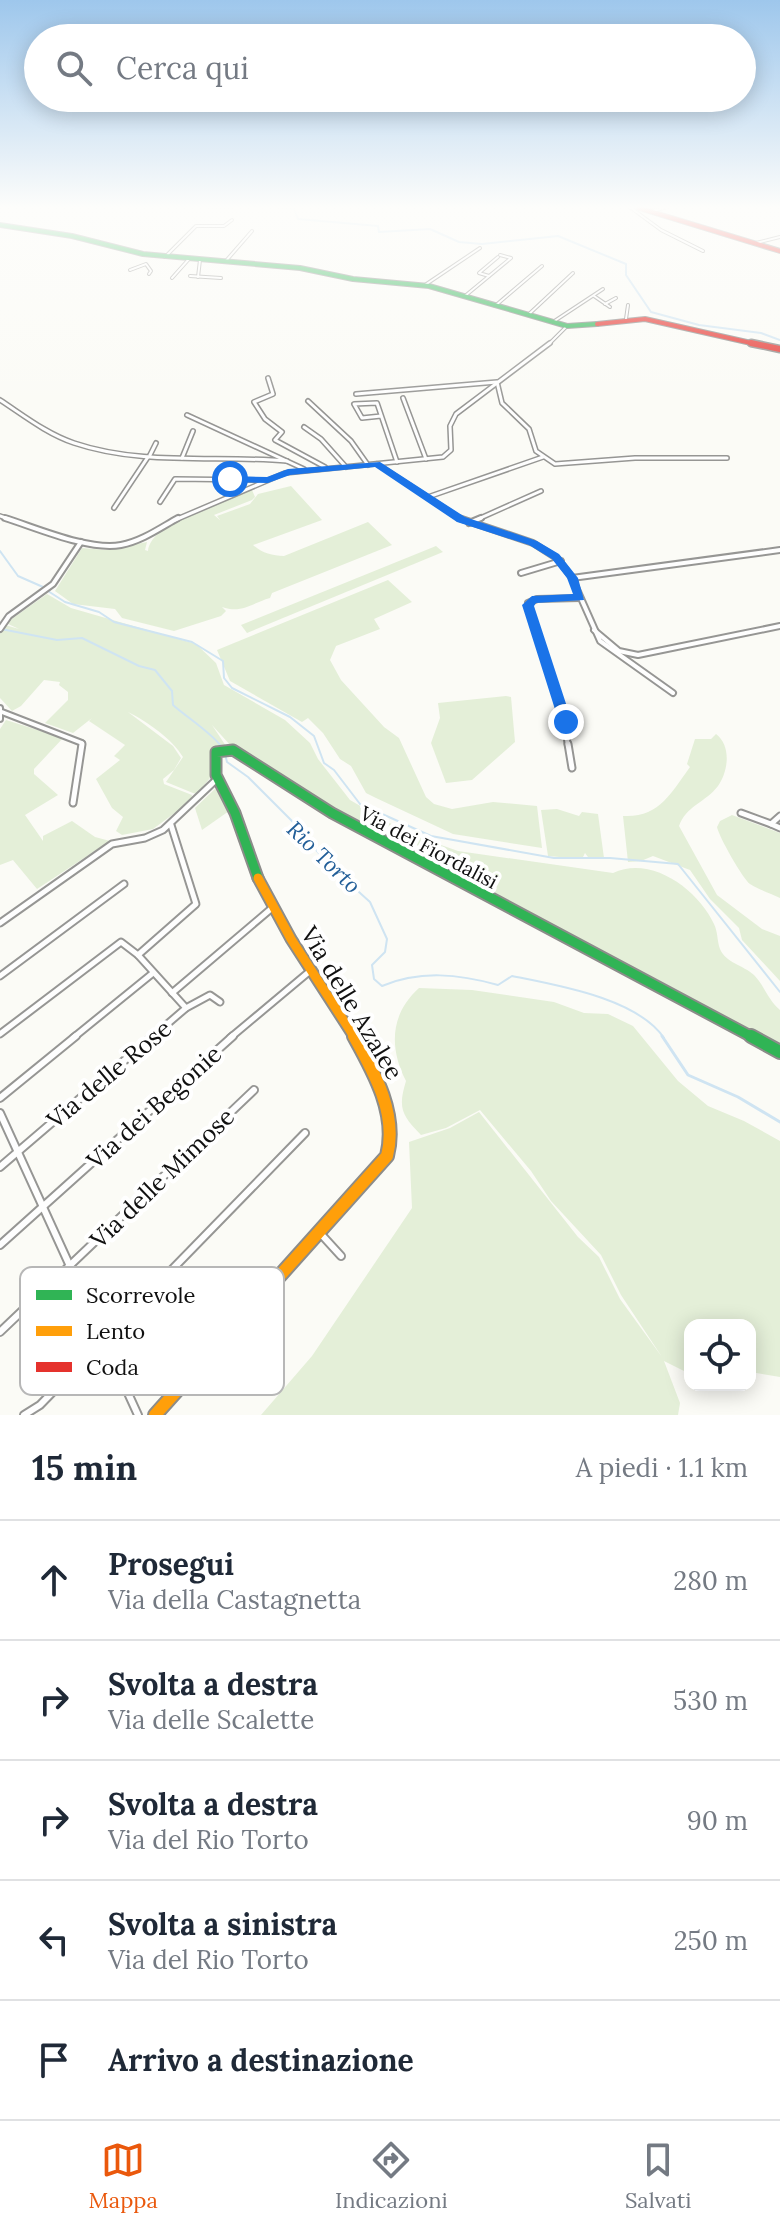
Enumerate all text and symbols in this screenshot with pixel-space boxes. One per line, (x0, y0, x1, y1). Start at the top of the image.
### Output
search box (24, 24, 756, 112)
icon: search (52, 46, 96, 90)
text: Cerca qui (116, 49, 249, 87)
route start (212, 461, 248, 497)
route end (548, 704, 584, 740)
street label: Via dei Fiordalisi (355, 800, 502, 894)
water label: Rio Torto (281, 815, 367, 899)
street label: Via delle Azalee (294, 920, 410, 1085)
street label: Via delle Rose (39, 1013, 178, 1136)
street label: Via dei Begonie (79, 1038, 228, 1176)
street label: Via delle Mimose (83, 1101, 241, 1255)
legend (20, 1267, 284, 1395)
text: Scorrevole (86, 1281, 196, 1309)
text: Lento (86, 1317, 145, 1345)
map controls (684, 1319, 756, 1391)
button: locate (684, 1319, 756, 1391)
text: Coda (86, 1353, 139, 1381)
text: 15 min (32, 1446, 137, 1489)
text: A piedi · 1.1 km (576, 1451, 748, 1484)
text: Prosegui (108, 1545, 234, 1583)
icon: ahead (32, 1558, 76, 1602)
text: 280 m (673, 1564, 748, 1597)
text: Via della Castagnetta (108, 1583, 361, 1616)
text: Svolta a destra (108, 1665, 318, 1703)
icon: right (32, 1678, 76, 1722)
text: 530 m (673, 1684, 748, 1717)
text: Via delle Scalette (108, 1703, 314, 1736)
text: Svolta a destra (108, 1785, 318, 1823)
icon: right (32, 1798, 76, 1842)
text: 90 m (687, 1804, 748, 1837)
text: Via del Rio Torto (108, 1823, 309, 1856)
text: Svolta a sinistra (108, 1905, 337, 1943)
icon: left (32, 1918, 76, 1962)
text: 250 m (674, 1924, 748, 1957)
text: Via del Rio Torto (108, 1943, 309, 1976)
icon: arrive (32, 2038, 76, 2082)
text: Arrivo a destinazione (108, 2041, 414, 2079)
tab: Mappa (89, 2138, 158, 2214)
tab: Indicazioni (335, 2138, 448, 2214)
tab: Salvati (625, 2138, 691, 2214)

